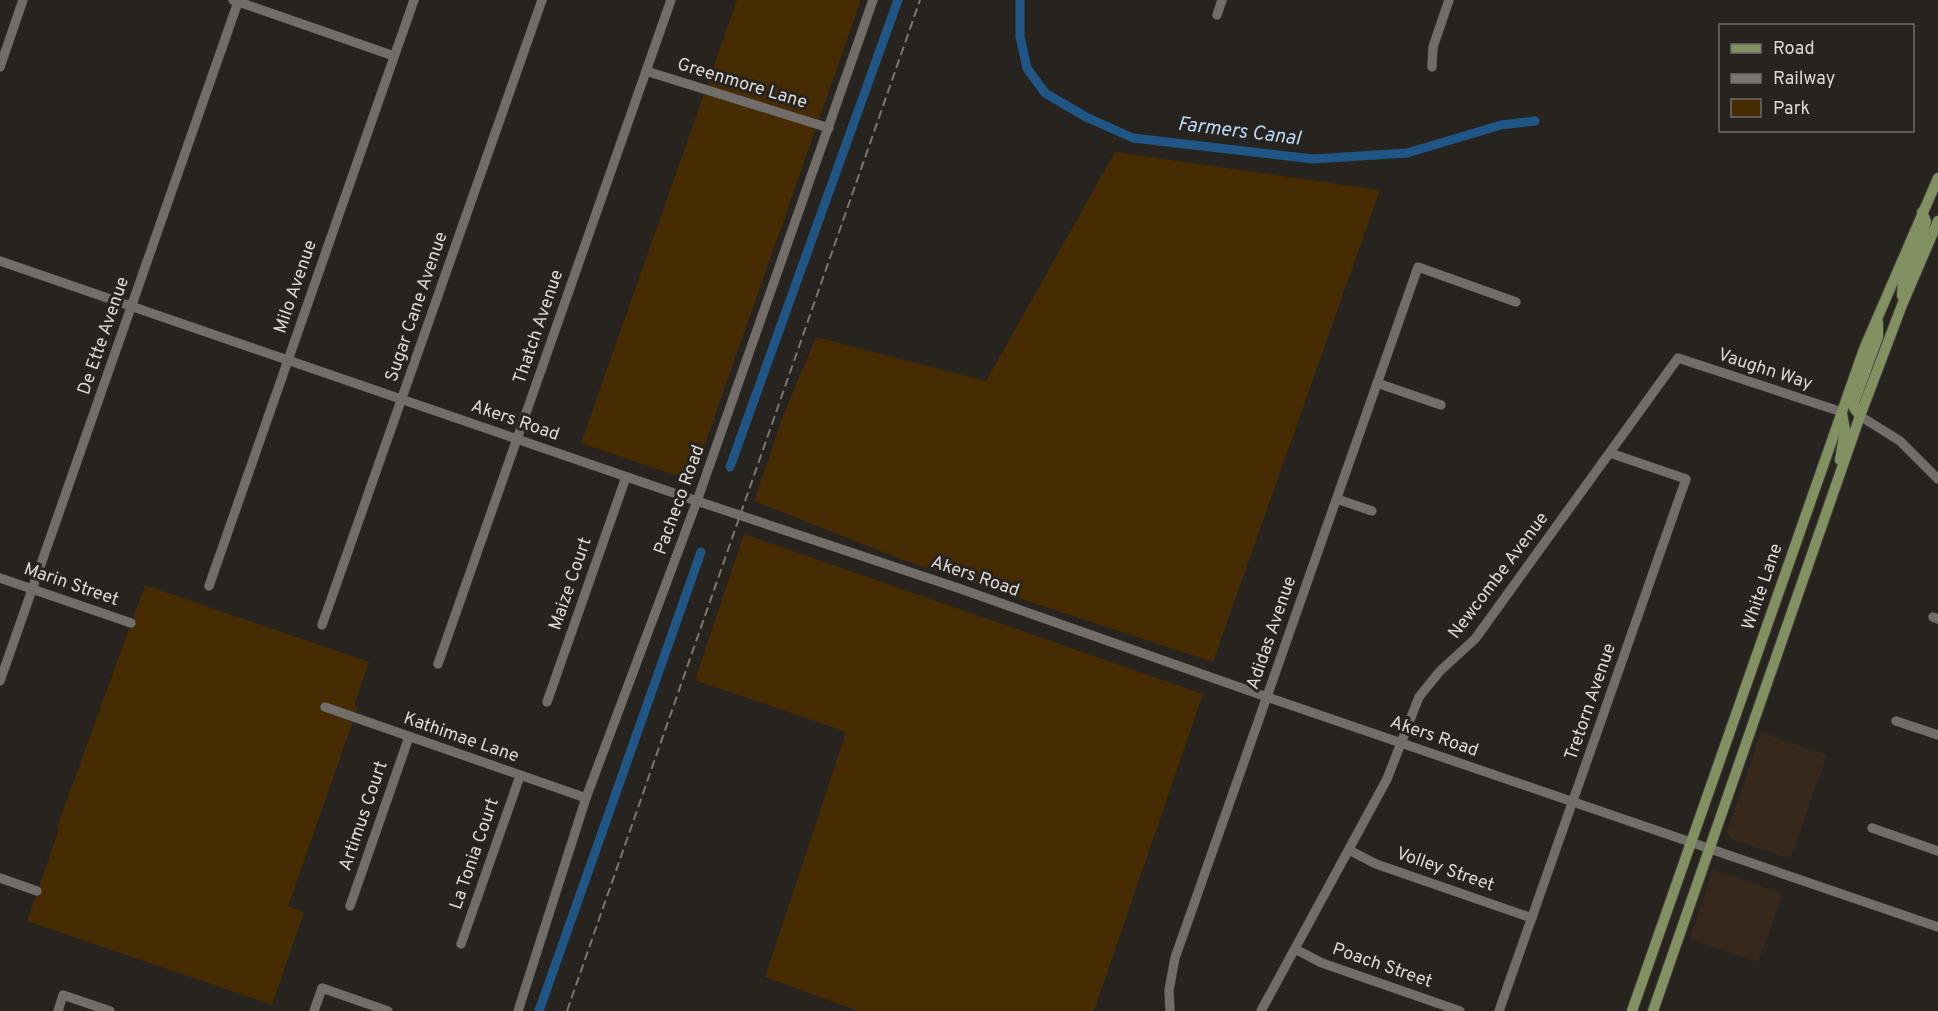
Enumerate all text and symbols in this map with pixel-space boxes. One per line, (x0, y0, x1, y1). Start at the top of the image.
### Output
legend (1719, 24, 1914, 132)
text: Road (1773, 38, 1815, 61)
street label: Greenmore Lane (674, 53, 810, 115)
text: Railway (1773, 68, 1835, 91)
text: Park (1773, 98, 1810, 121)
water label: Farmers Canal (1176, 112, 1303, 153)
street label: Sugar Cane Avenue (381, 229, 453, 385)
street label: Milo Avenue (269, 237, 323, 337)
street label: Thatch Avenue (509, 267, 569, 387)
street label: De Ette Avenue (73, 274, 135, 398)
street label: Vaughn Way (1715, 344, 1815, 396)
street label: Akers Road (468, 395, 562, 447)
street label: Pacheco Road (649, 442, 711, 558)
street label: Newcombe Avenue (1444, 508, 1554, 644)
street label: Maize Court (544, 534, 598, 634)
street label: White Lane (1737, 541, 1789, 633)
street label: Akers Road (928, 551, 1022, 603)
street label: Marin Street (20, 558, 122, 612)
street label: Adidas Avenue (1242, 573, 1302, 693)
street label: Tretorn Avenue (1560, 640, 1622, 764)
street label: Kathimae Lane (400, 707, 522, 769)
street label: Akers Road (1387, 711, 1481, 763)
street label: Artimus Court (334, 758, 394, 874)
street label: La Tonia Court (445, 795, 505, 913)
street label: Volley Street (1393, 842, 1497, 898)
street label: Poach Street (1329, 938, 1435, 994)

